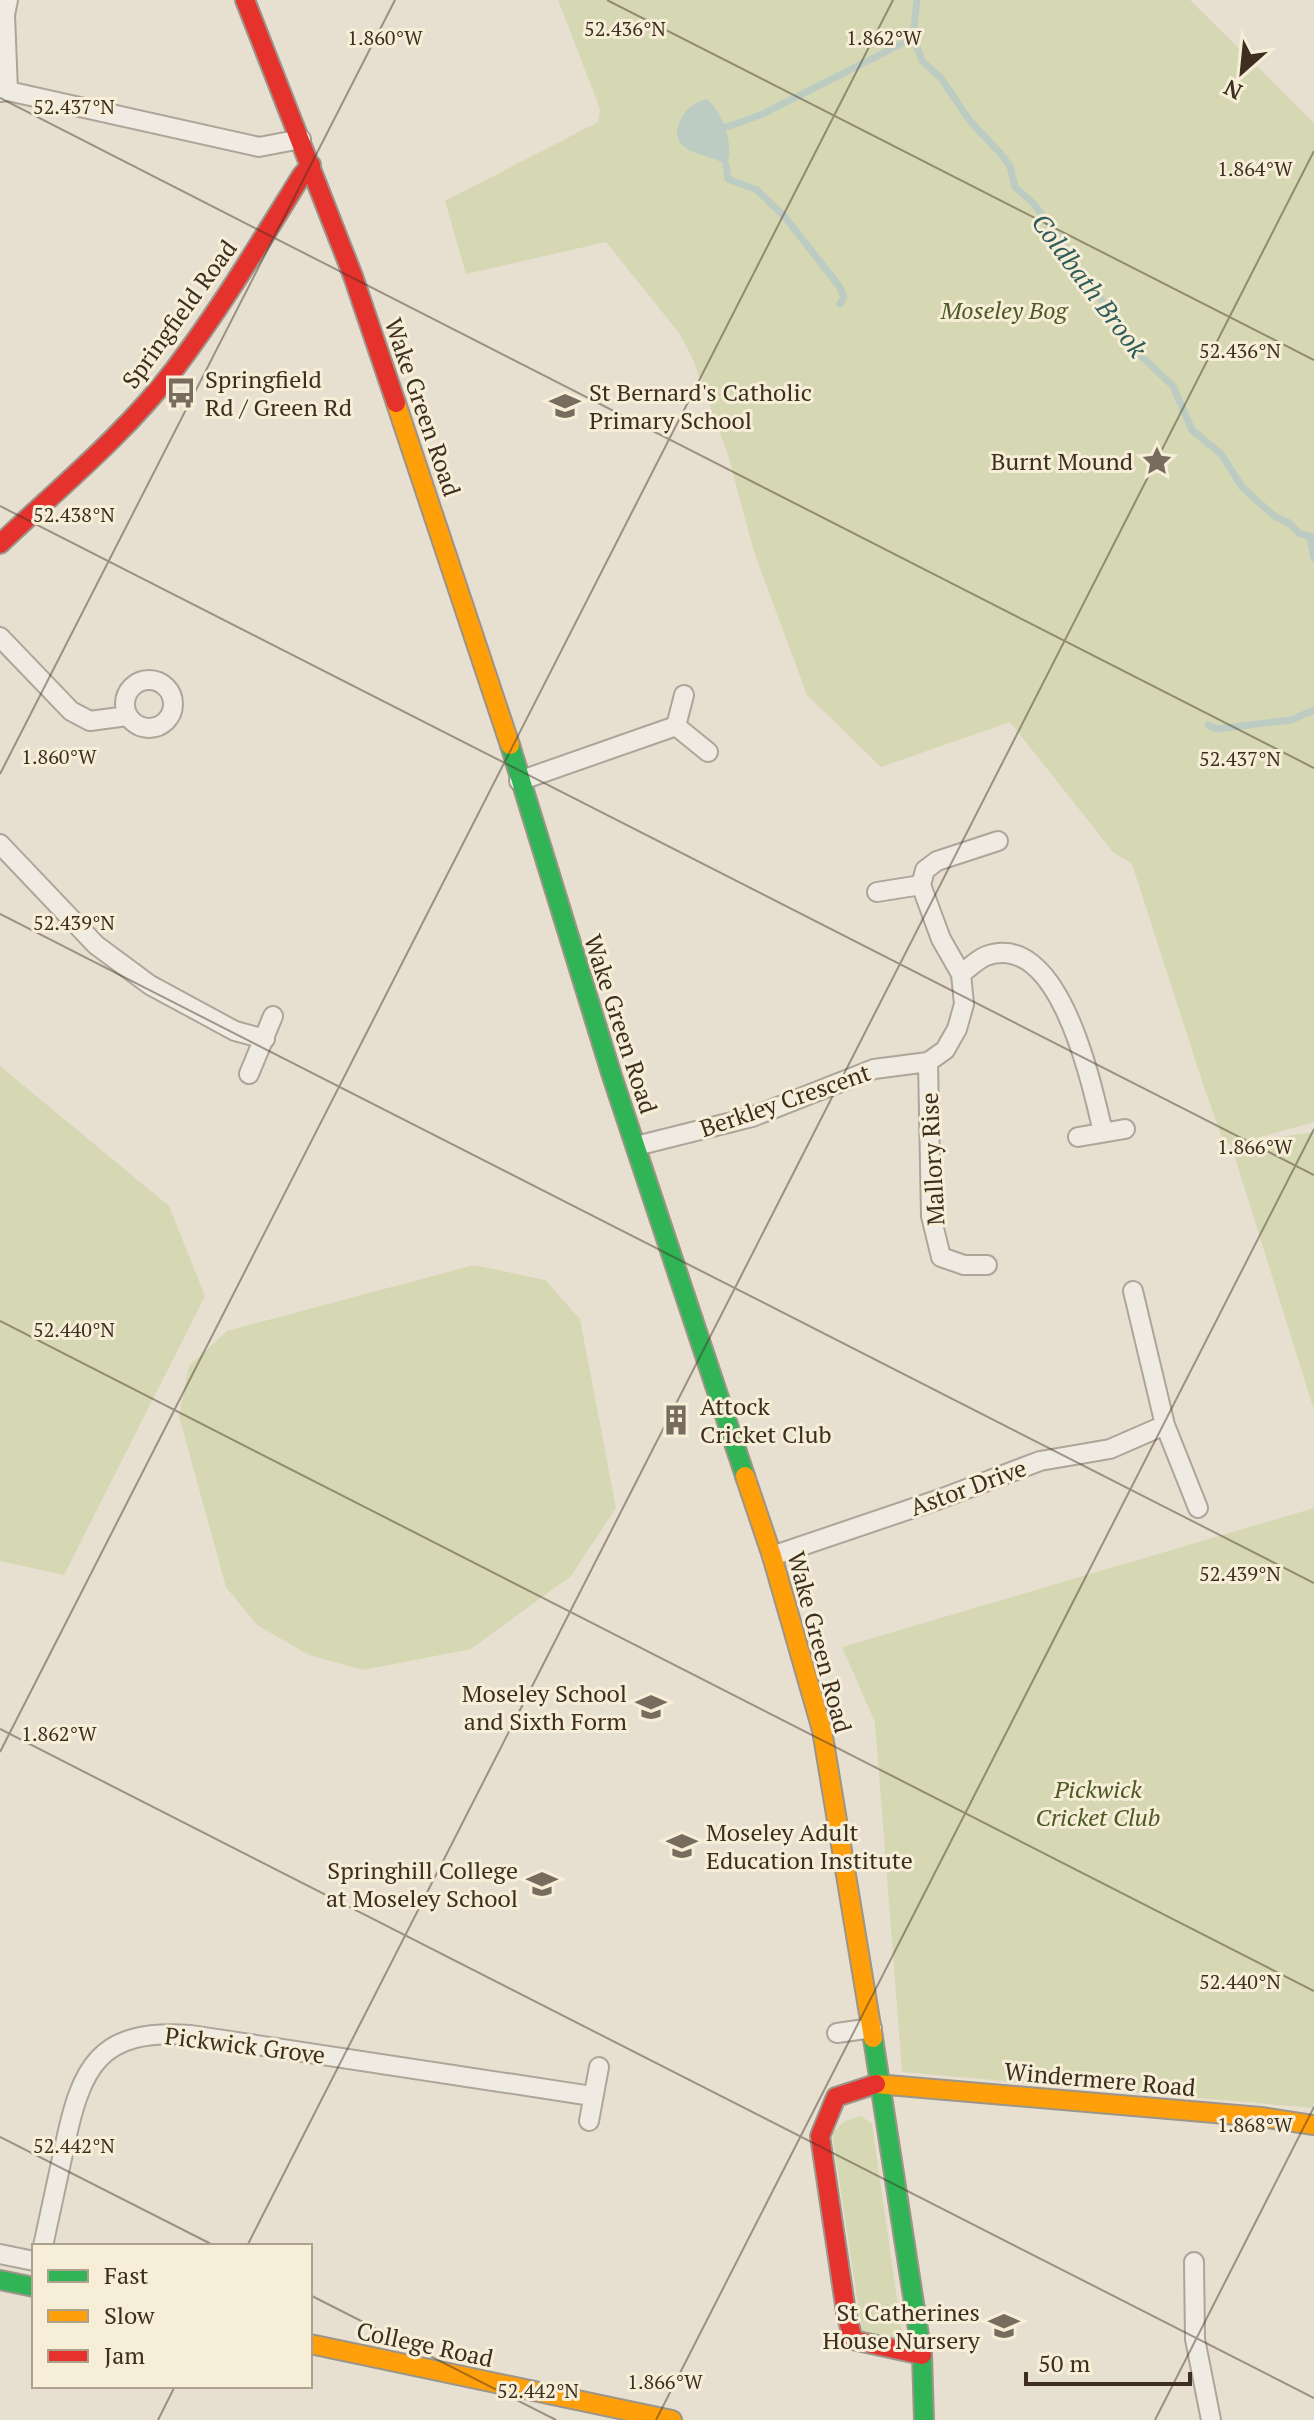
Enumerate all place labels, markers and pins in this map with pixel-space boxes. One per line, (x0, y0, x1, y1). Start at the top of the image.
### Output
place label: Springfield Rd / Green Rd (205, 363, 352, 423)
bus stop icon: Springfield Rd / Green Rd (164, 376, 198, 410)
place label: St Bernard's Catholic Primary School (589, 376, 812, 436)
school or university icon: St Bernard's Catholic Primary School (548, 389, 582, 423)
place icon: Burnt Mound (1140, 444, 1174, 478)
place label: Burnt Mound (991, 445, 1133, 477)
place label: Attock Cricket Club (700, 1390, 832, 1450)
building icon: Attock Cricket Club (659, 1403, 693, 1437)
place label: Moseley School and Sixth Form (462, 1677, 627, 1737)
school or university icon: Moseley School and Sixth Form (634, 1690, 668, 1724)
place label: Moseley Adult Education Institute (706, 1816, 913, 1876)
school or university icon: Moseley Adult Education Institute (665, 1829, 699, 1863)
place label: Springhill College at Moseley School (326, 1854, 518, 1914)
school or university icon: Springhill College at Moseley School (525, 1867, 559, 1901)
place label: St Catherines House Nursery (822, 2296, 981, 2356)
school or university icon: St Catherines House Nursery (987, 2309, 1021, 2343)

